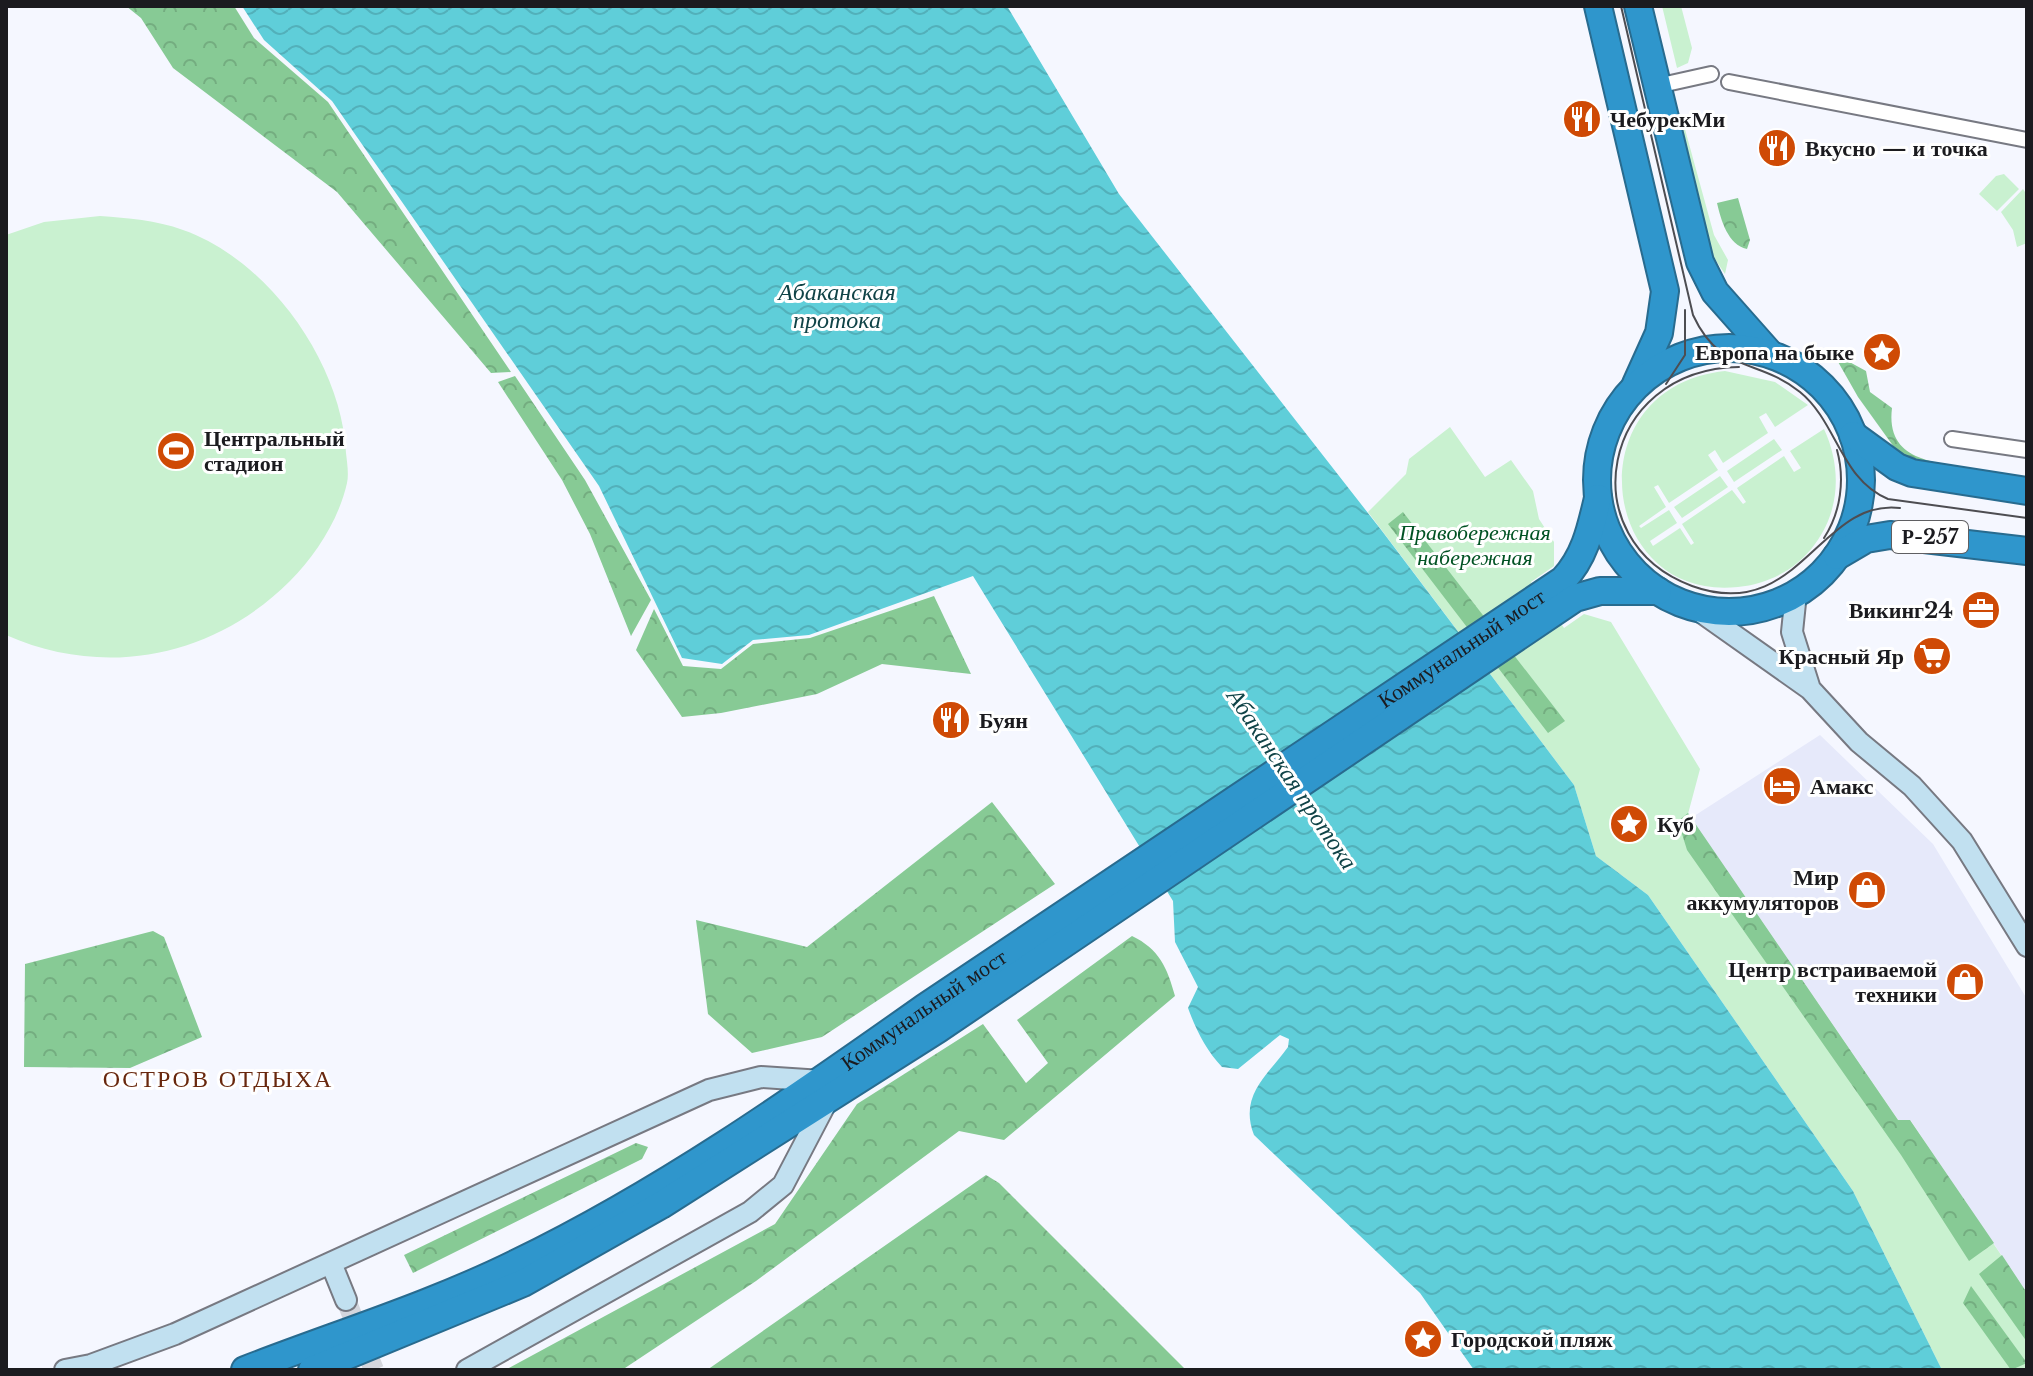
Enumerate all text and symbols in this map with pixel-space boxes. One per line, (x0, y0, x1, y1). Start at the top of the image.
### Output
restaurant icon: ЧебурекМи (1561, 98, 1603, 140)
place label: ЧебурекМи (1610, 106, 1726, 133)
restaurant icon: Вкусно — и точка (1756, 127, 1798, 169)
place label: Вкусно — и точка (1805, 135, 1988, 162)
water label: Абаканская протока (776, 277, 896, 334)
place icon: Европа на быке (1861, 331, 1903, 373)
place label: Европа на быке (1695, 339, 1854, 366)
place label: Центральный стадион (204, 425, 345, 477)
sports icon: Центральный стадион (155, 430, 197, 472)
park label: Правобережная набережная (1398, 519, 1551, 571)
road number: Р-257 (1892, 521, 1968, 553)
street label: Коммунальный мост (1373, 583, 1551, 714)
office icon: Викинг24 (1960, 589, 2002, 631)
place label: Викинг24 (1849, 597, 1953, 624)
supermarket icon: Красный Яр (1911, 635, 1953, 677)
place label: Красный Яр (1779, 643, 1904, 670)
water label: Абаканская протока (1220, 681, 1364, 875)
restaurant icon: Буян (930, 699, 972, 741)
place label: Буян (979, 707, 1028, 734)
hotel icon: Амакс (1761, 765, 1803, 807)
place label: Амакс (1810, 773, 1874, 800)
place icon: Куб (1608, 803, 1650, 845)
place label: Куб (1657, 811, 1694, 838)
place label: Мир аккумуляторов (1686, 864, 1839, 916)
shop icon: Мир аккумуляторов (1846, 869, 1888, 911)
street label: Коммунальный мост (836, 943, 1012, 1076)
place label: Центр встраиваемой техники (1728, 956, 1937, 1008)
shop icon: Центр встраиваемой техники (1944, 961, 1986, 1003)
district label: ОСТРОВ ОТДЫХА (103, 1064, 333, 1093)
place icon: Городской пляж (1402, 1318, 1444, 1360)
place label: Городской пляж (1451, 1326, 1612, 1353)

